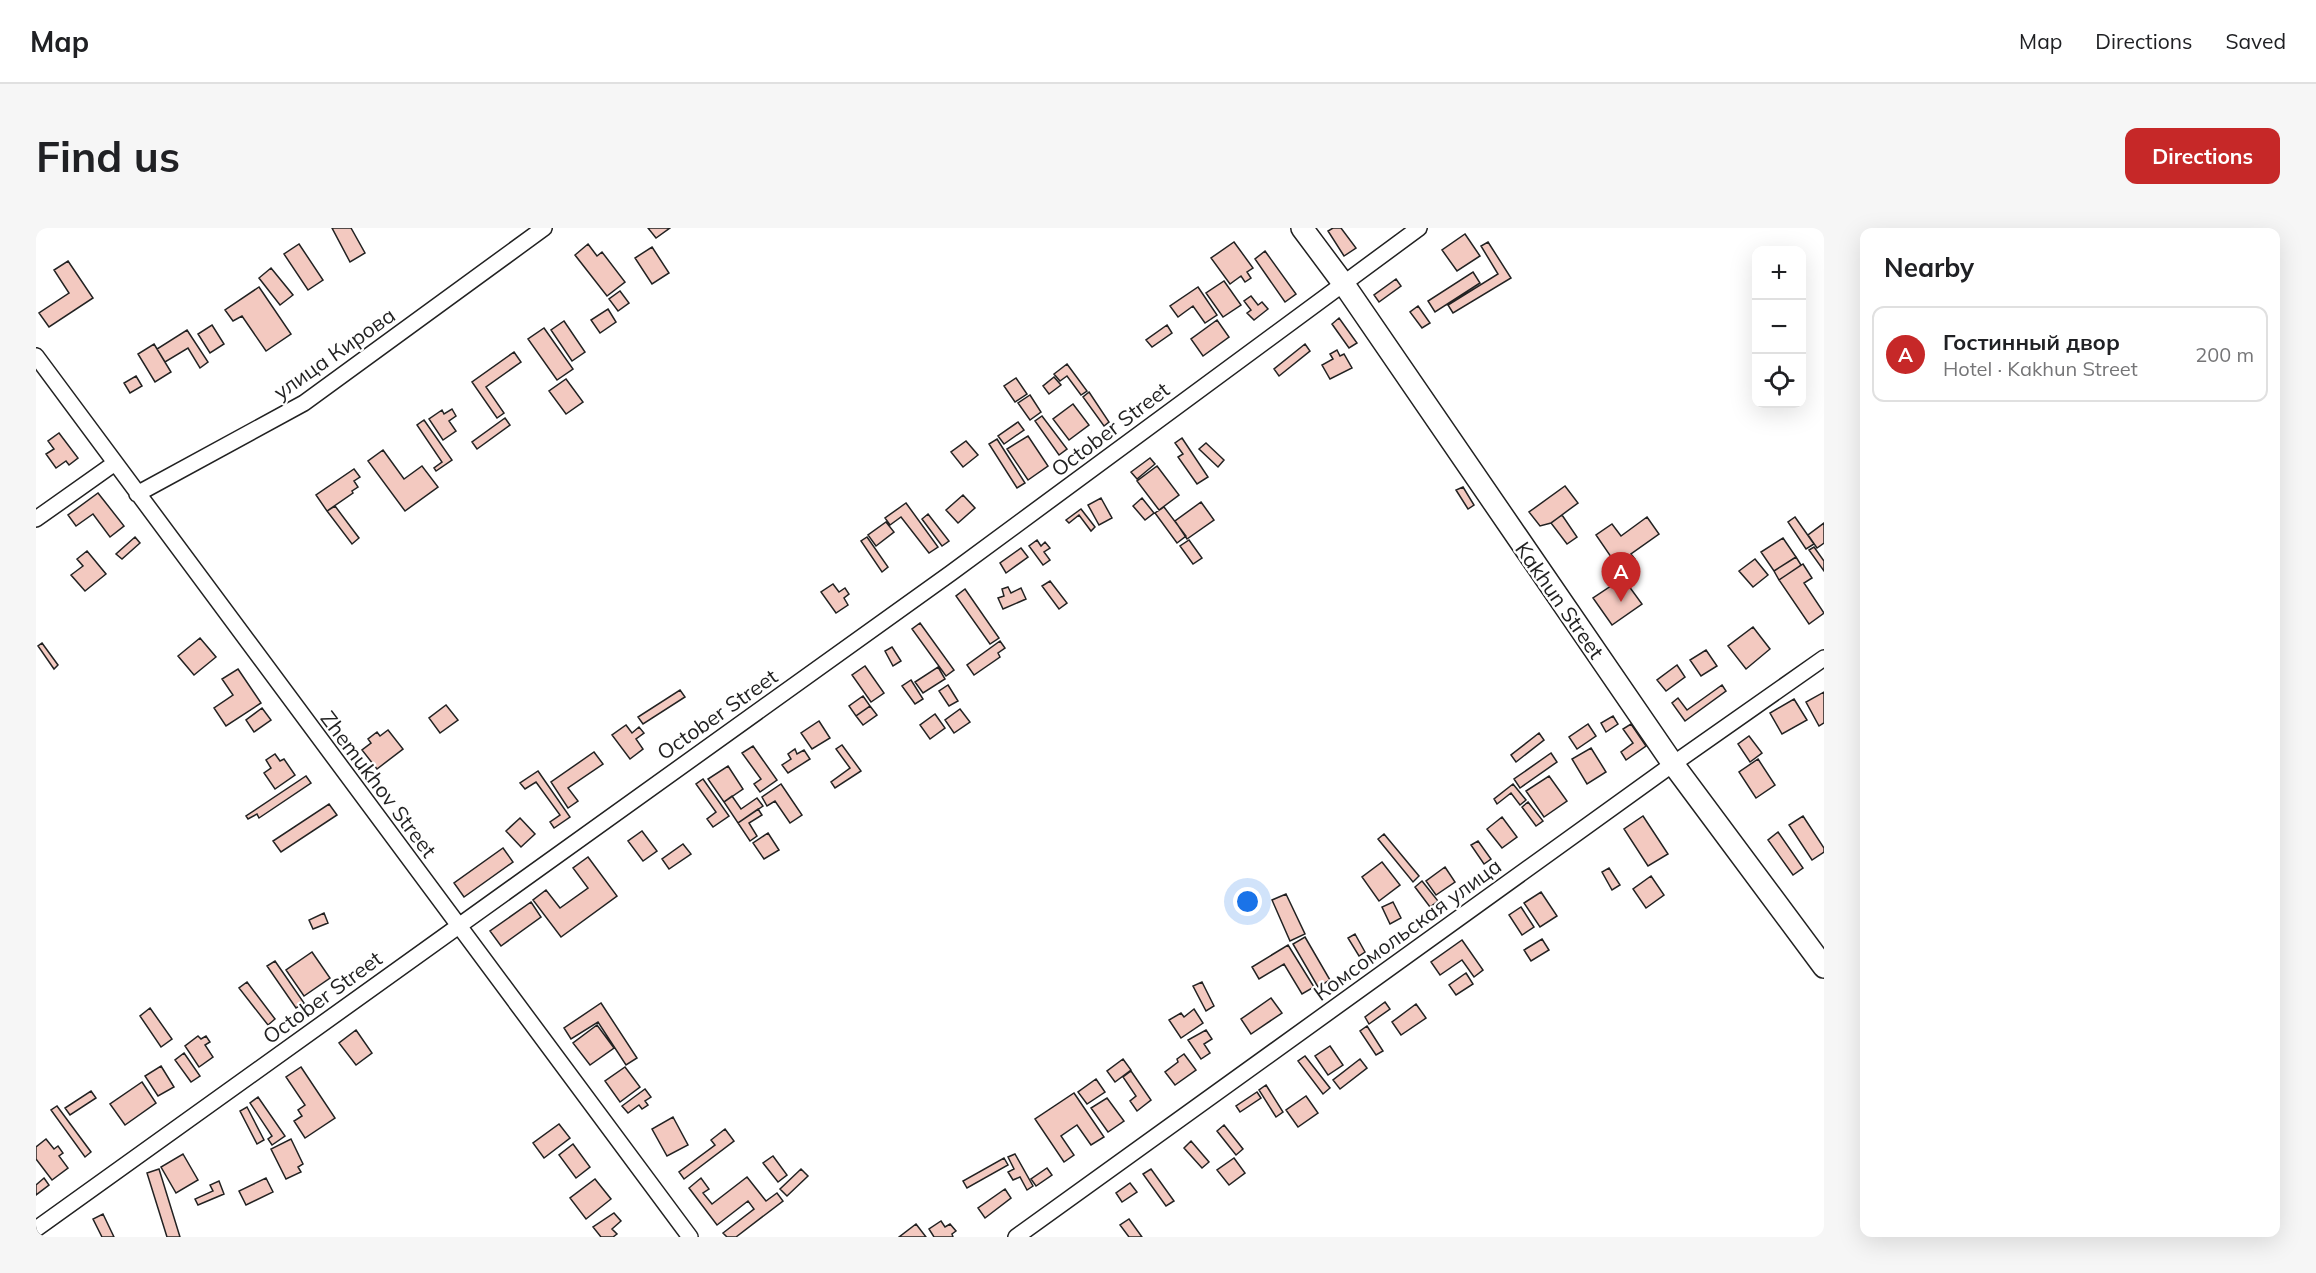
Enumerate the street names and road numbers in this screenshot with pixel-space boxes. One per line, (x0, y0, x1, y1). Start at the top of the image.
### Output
street label: улица Кирова (268, 301, 400, 405)
street label: October Street (1046, 376, 1174, 482)
street label: Kakhun Street (1510, 536, 1610, 664)
street label: October Street (652, 663, 782, 765)
street label: Zhemukhov Street (316, 706, 442, 862)
street label: Комсомольская улица (1308, 852, 1506, 1006)
street label: October Street (257, 945, 387, 1049)

